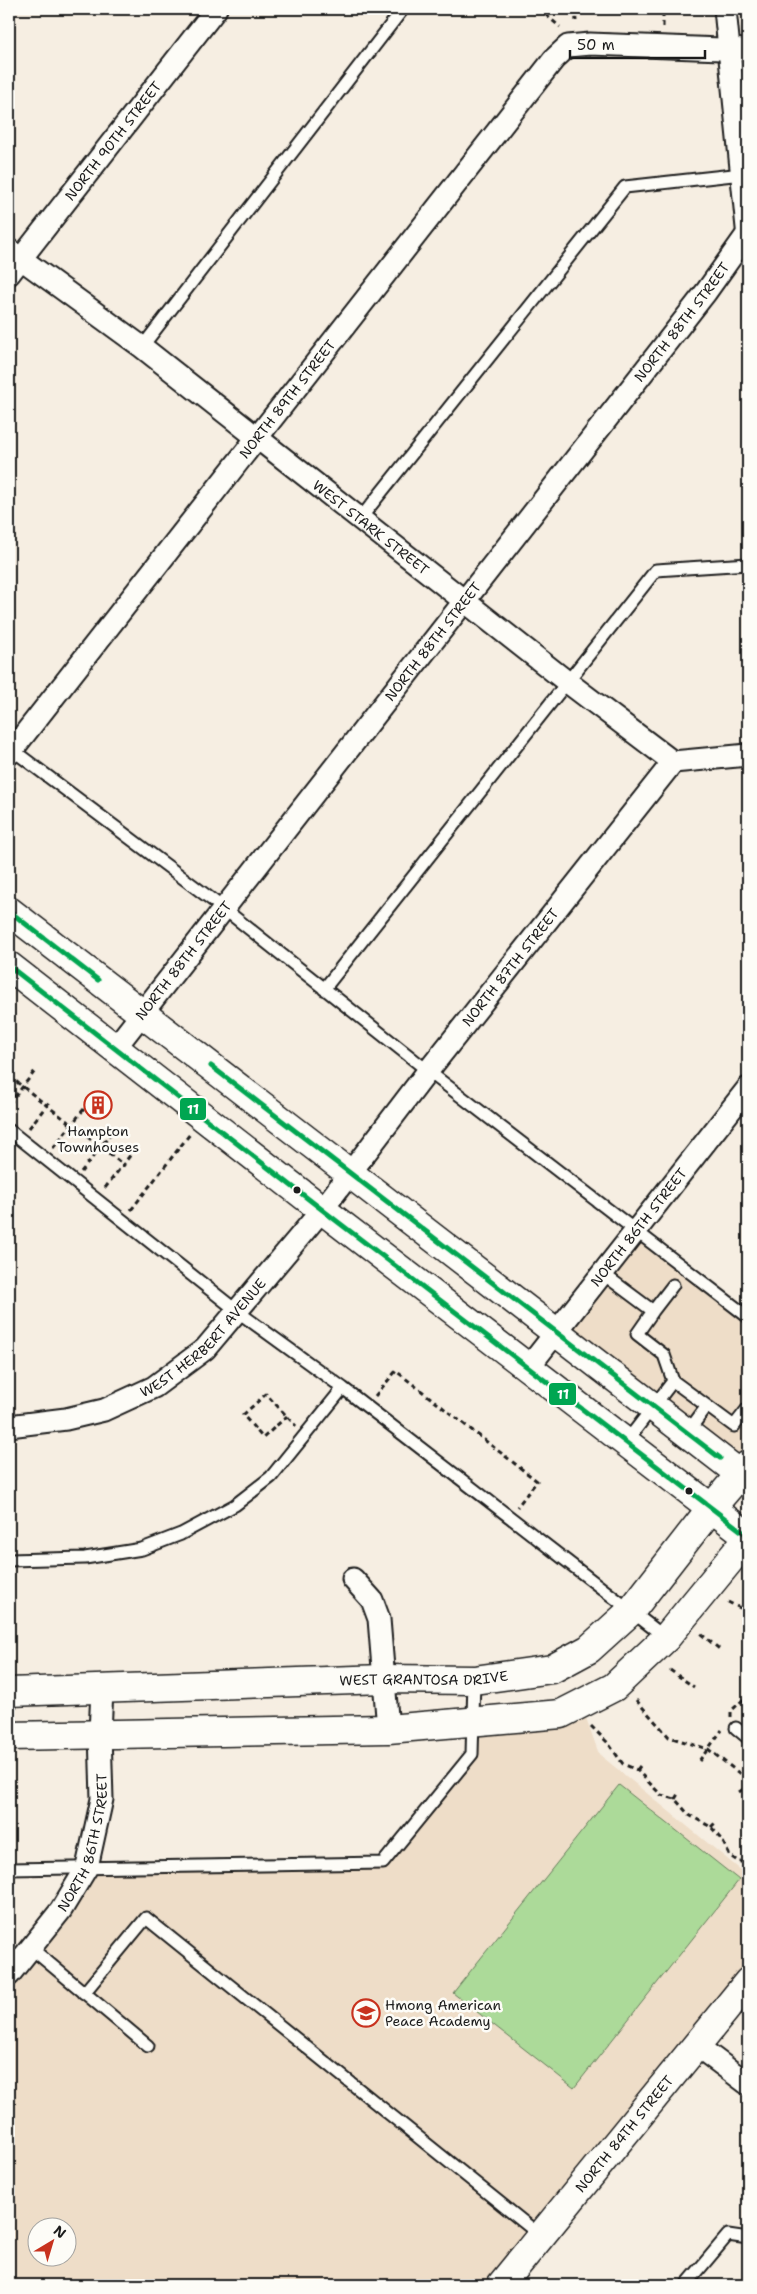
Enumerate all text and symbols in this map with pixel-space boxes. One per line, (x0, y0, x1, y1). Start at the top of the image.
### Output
scale bar (570, 28, 704, 60)
text: 50 m (577, 35, 615, 55)
street label: NORTH 90TH STREET (61, 77, 165, 204)
street label: NORTH 88TH STREET (630, 258, 734, 386)
street label: NORTH 89TH STREET (235, 336, 340, 462)
street label: WEST STARK STREET (309, 476, 433, 579)
street label: NORTH 88TH STREET (381, 578, 485, 705)
street label: NORTH 88TH STREET (131, 897, 236, 1024)
street label: NORTH 87TH STREET (458, 904, 563, 1030)
building icon: Hampton Townhouses (83, 1090, 113, 1120)
line badge: 11 (179, 1097, 207, 1121)
text: 11 (187, 1100, 199, 1118)
place label: Hampton Townhouses (57, 1122, 139, 1156)
street label: NORTH 86TH STREET (586, 1164, 691, 1290)
unlabelled marker (292, 1185, 302, 1195)
street label: WEST HERBERT AVENUE (137, 1274, 270, 1401)
line badge: 11 (548, 1382, 577, 1406)
text: 11 (557, 1385, 569, 1403)
unlabelled marker (684, 1486, 694, 1496)
street label: WEST GRANTOSA DRIVE (339, 1666, 509, 1690)
street label: NORTH 86TH STREET (53, 1773, 111, 1915)
place label: Hmong American Peace Academy (385, 1996, 501, 2030)
school or university icon: Hmong American Peace Academy (351, 1998, 381, 2028)
street label: NORTH 84TH STREET (571, 2071, 678, 2196)
north arrow (28, 2216, 78, 2266)
text: N (50, 2221, 70, 2242)

